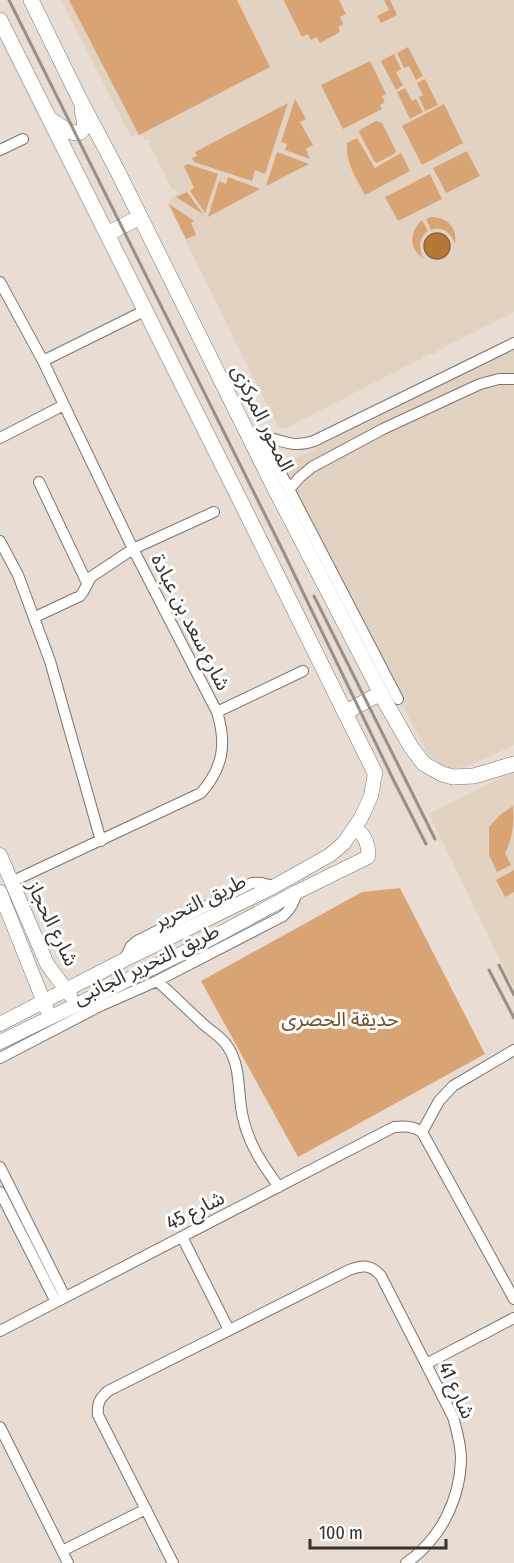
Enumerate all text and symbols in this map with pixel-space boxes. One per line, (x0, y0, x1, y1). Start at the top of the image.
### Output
street label: المحور المركزى (227, 361, 299, 475)
street label: شارع سعد بن عبادة (144, 550, 236, 696)
street label: طريق التحرير (149, 868, 250, 935)
street label: شارع الحجاز (19, 875, 84, 971)
street label: طريق التحرير الجانبى (69, 918, 223, 1011)
park label: حديقة الحصرى (281, 1007, 399, 1031)
street label: شارع 45 (162, 1185, 230, 1238)
street label: شارع 41 (431, 1358, 481, 1424)
scale bar (310, 1512, 446, 1550)
text: 100 m (319, 1522, 363, 1544)

